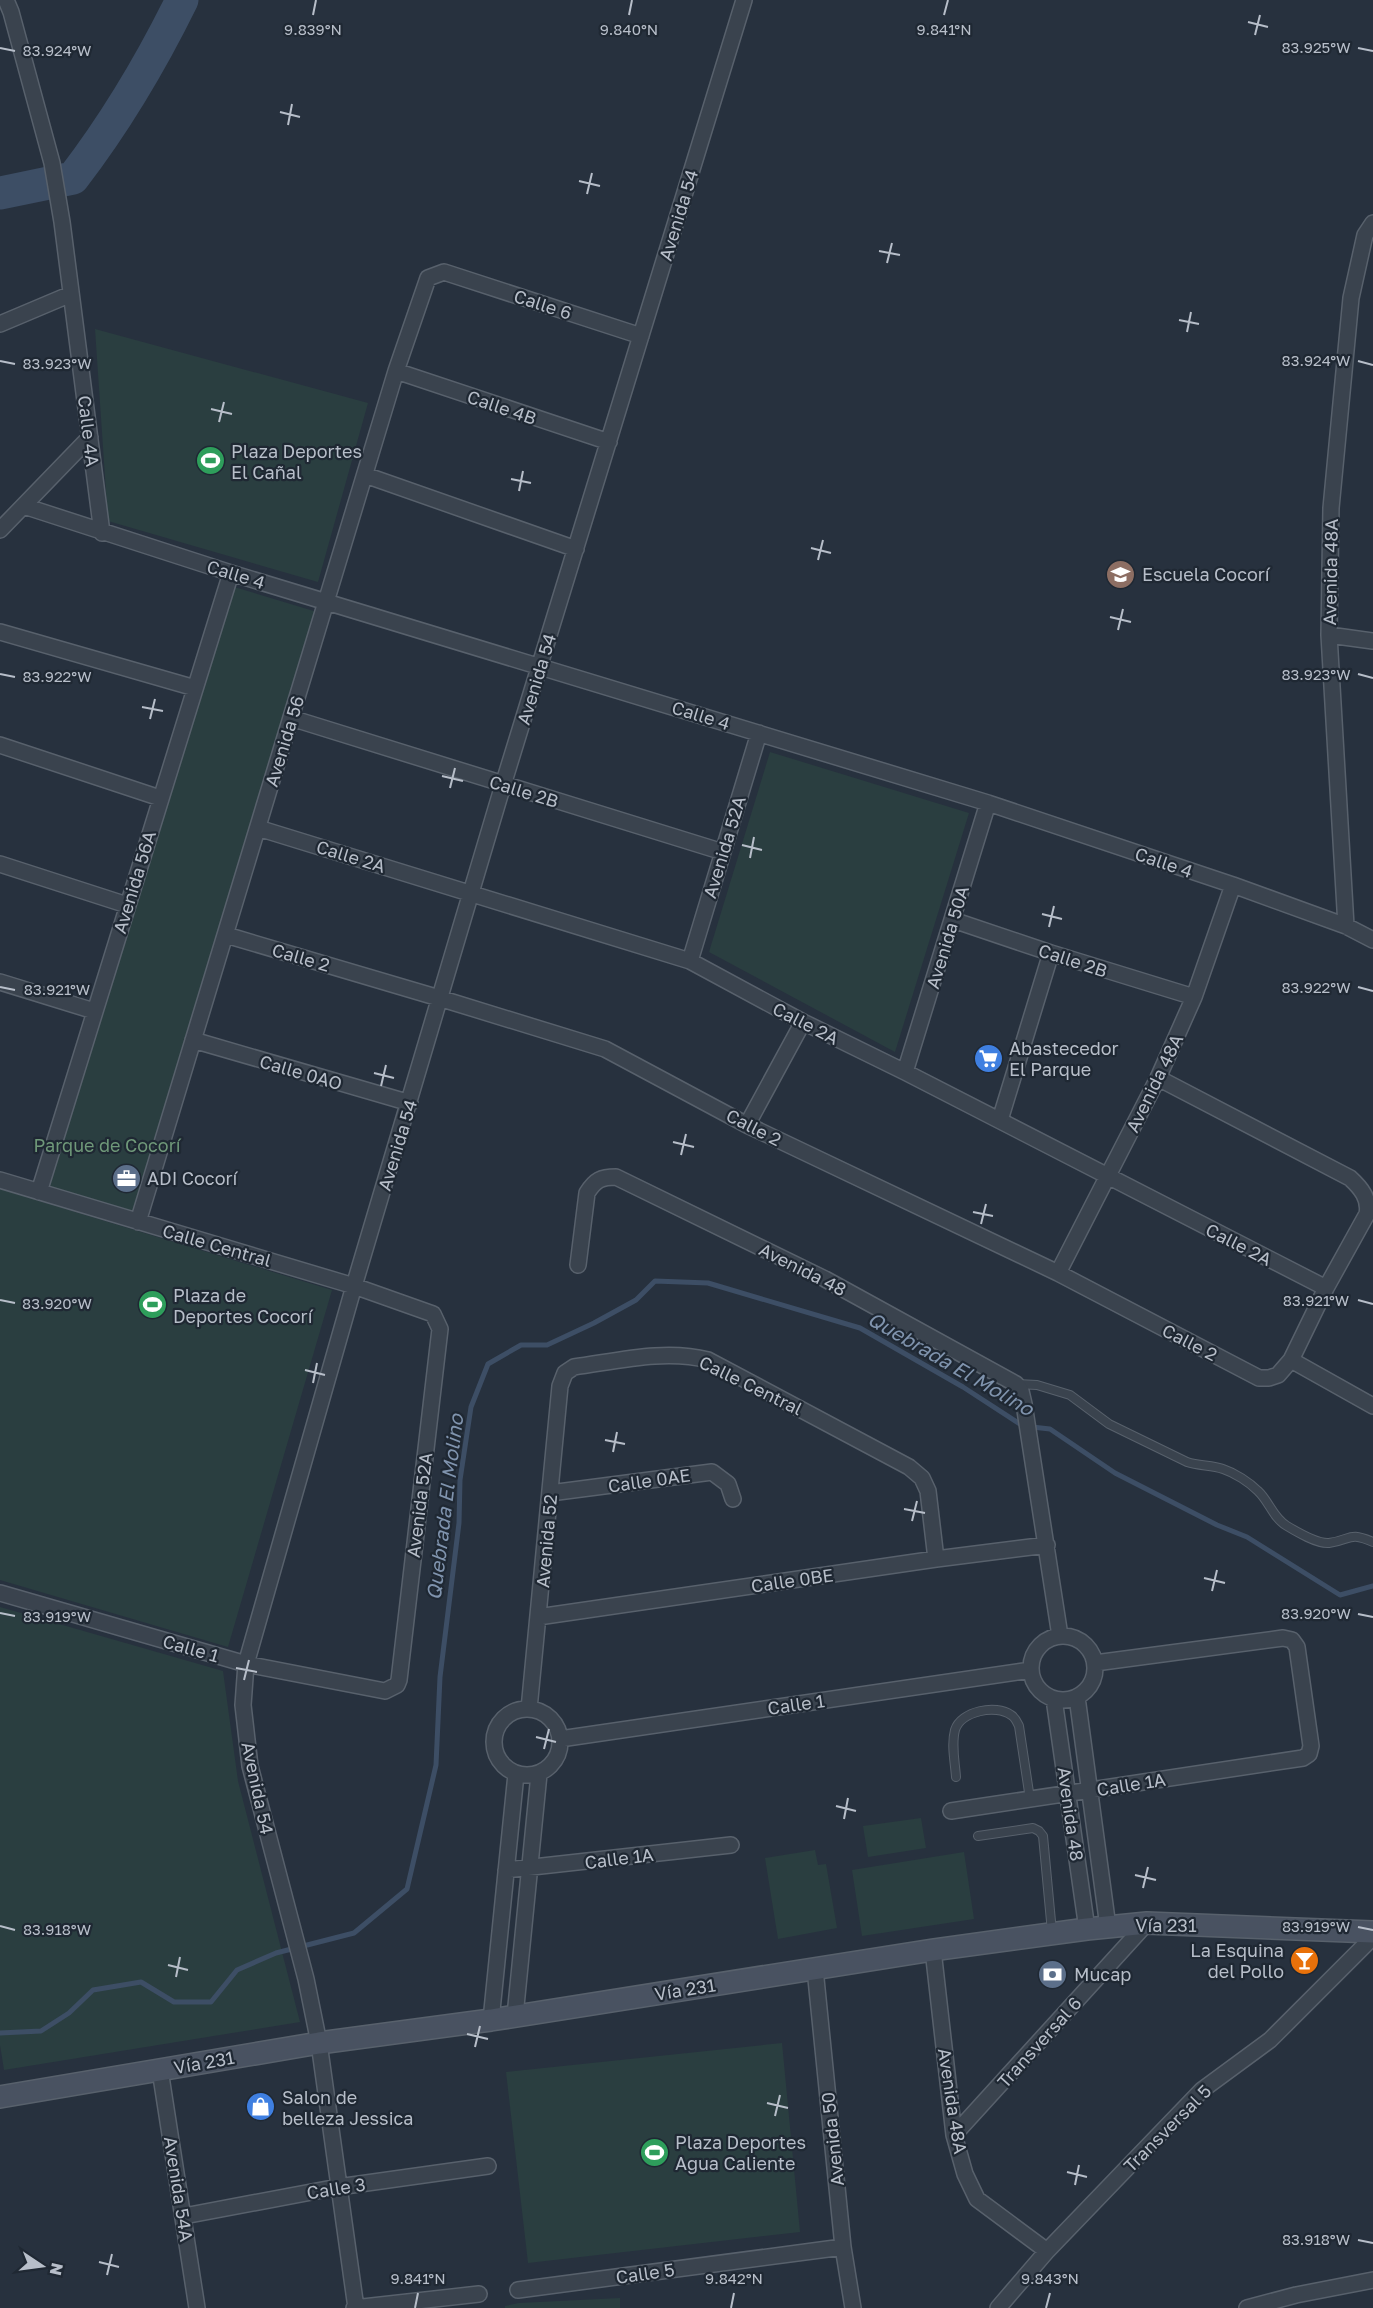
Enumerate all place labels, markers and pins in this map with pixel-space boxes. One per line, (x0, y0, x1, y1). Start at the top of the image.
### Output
place label: Plaza Deportes El Cañal (231, 440, 362, 483)
sports icon: Plaza Deportes El Cañal (194, 445, 226, 477)
school or university icon: Escuela Cocorí (1105, 558, 1137, 590)
place label: Escuela Cocorí (1142, 563, 1271, 585)
place label: Abastecedor El Parque (1009, 1037, 1119, 1080)
supermarket icon: Abastecedor El Parque (972, 1042, 1004, 1074)
office icon: ADI Cocorí (110, 1162, 142, 1194)
place label: ADI Cocorí (147, 1167, 238, 1189)
place label: Plaza de Deportes Cocorí (173, 1284, 314, 1327)
sports icon: Plaza de Deportes Cocorí (136, 1289, 168, 1321)
place label: La Esquina del Pollo (1190, 1939, 1284, 1982)
bar icon: La Esquina del Pollo (1289, 1944, 1321, 1976)
bank icon: Mucap (1037, 1958, 1069, 1990)
place label: Mucap (1074, 1963, 1131, 1985)
place label: Salon de belleza Jessica (282, 2086, 413, 2129)
shop icon: Salon de belleza Jessica (245, 2091, 277, 2123)
place label: Plaza Deportes Agua Caliente (675, 2131, 806, 2174)
sports icon: Plaza Deportes Agua Caliente (638, 2136, 670, 2168)

